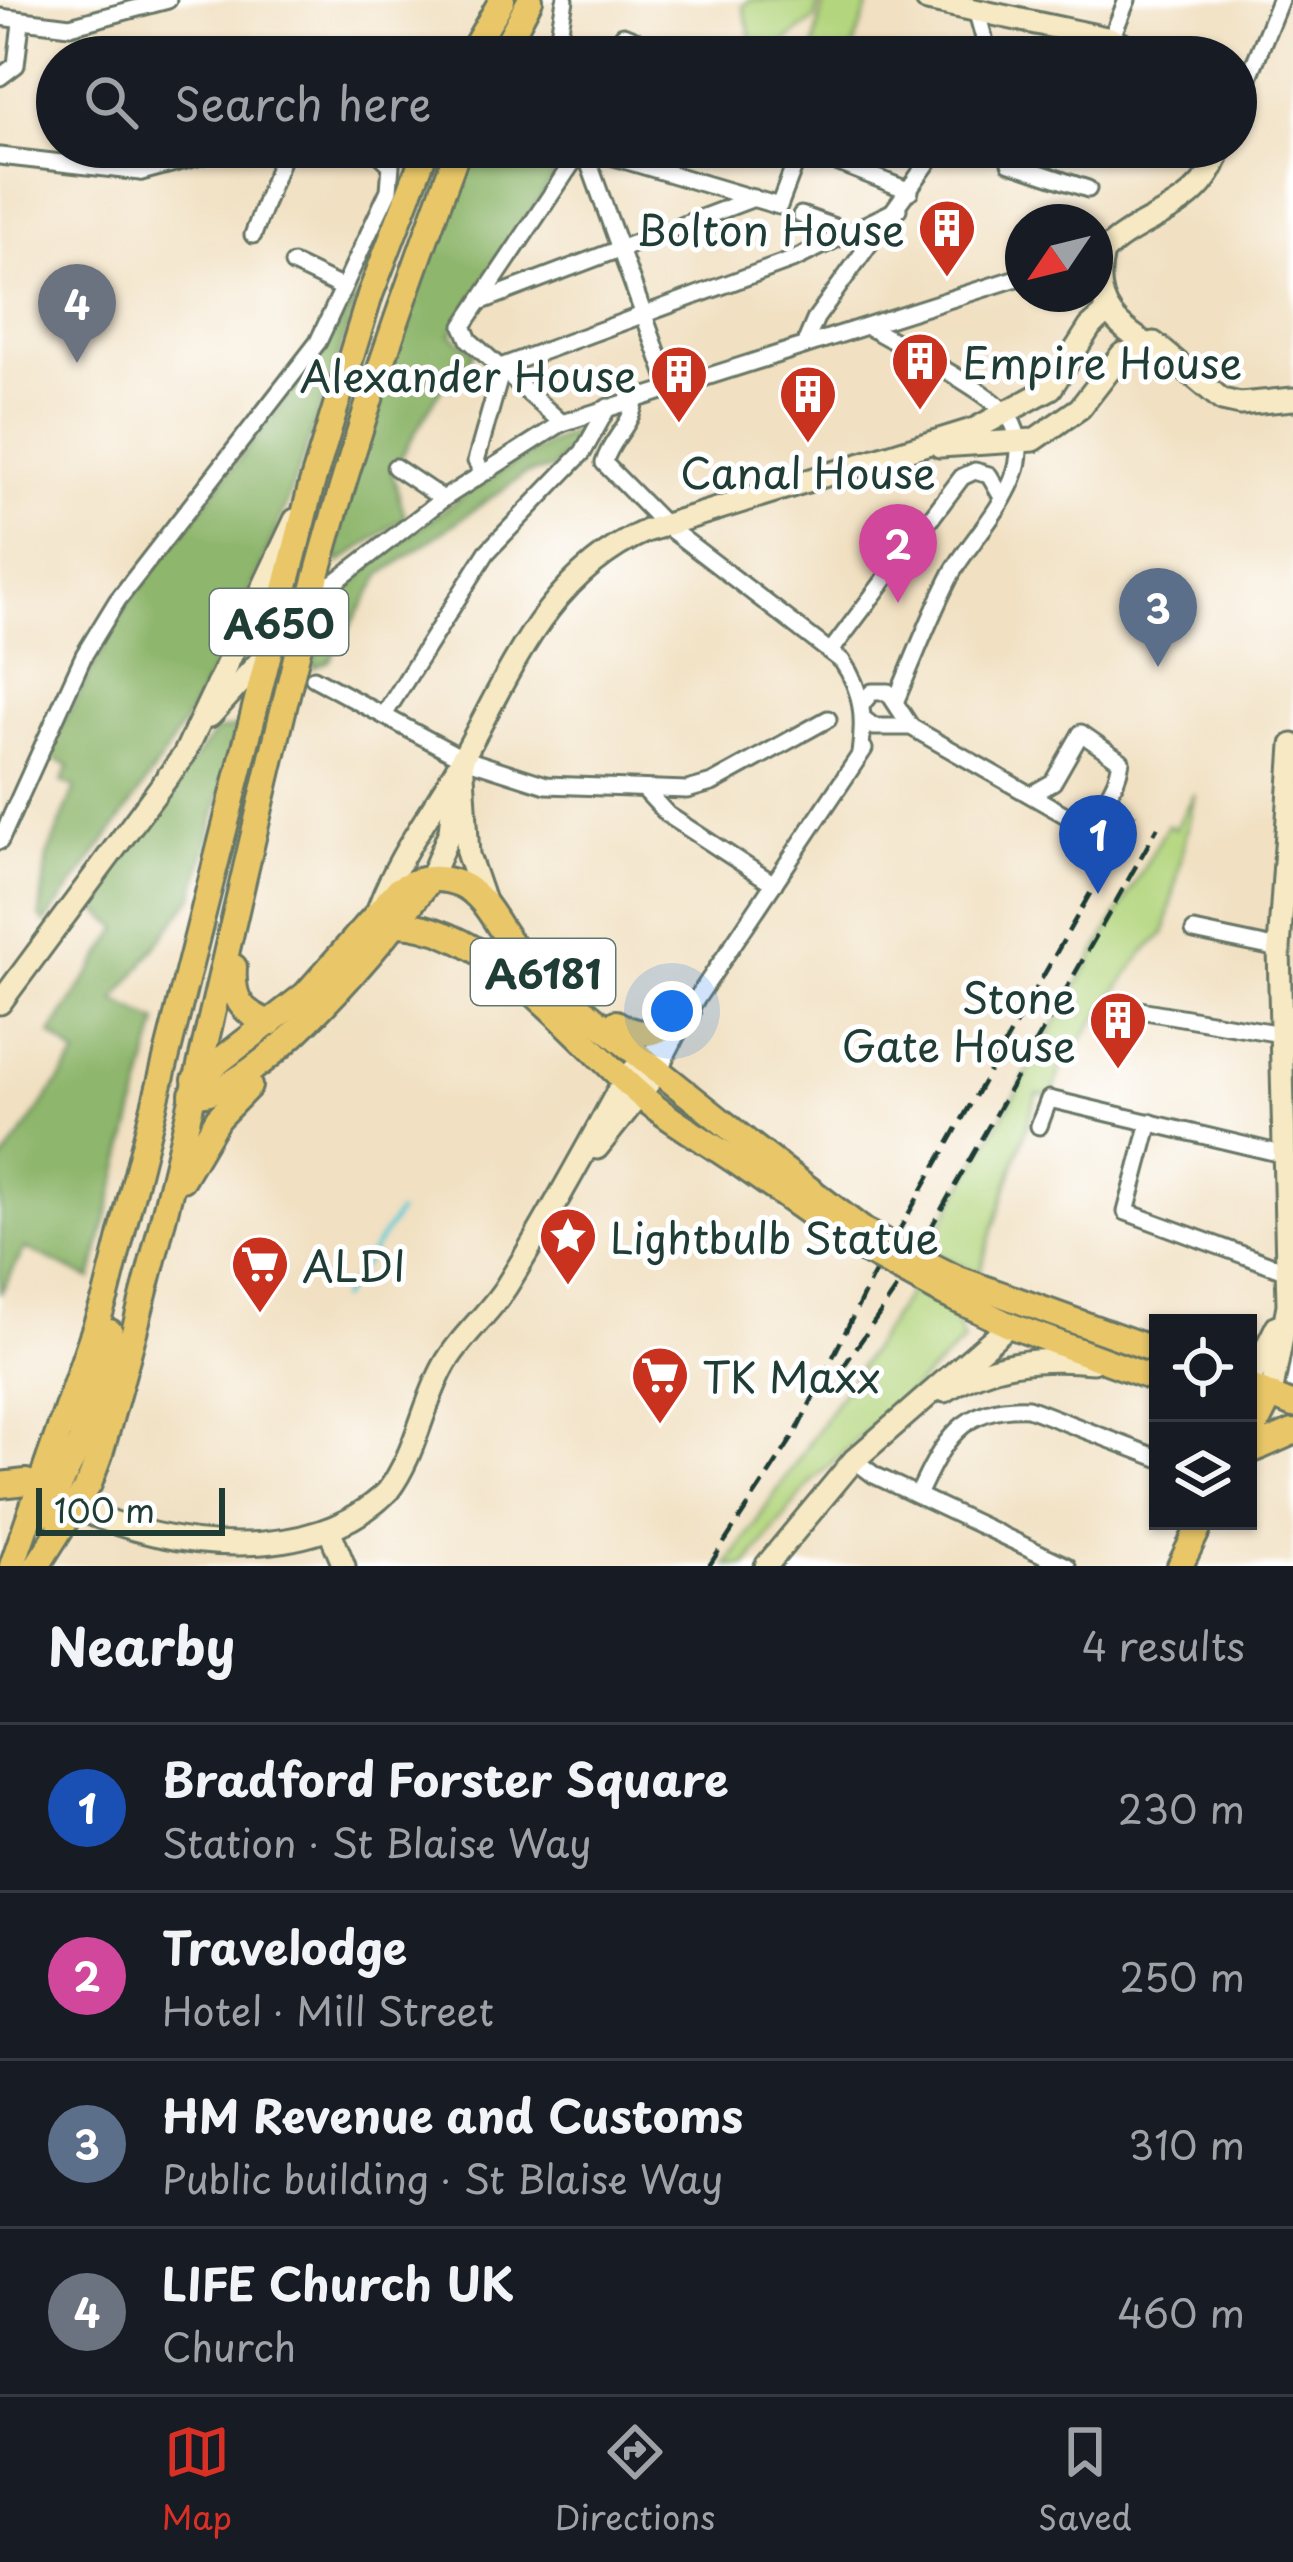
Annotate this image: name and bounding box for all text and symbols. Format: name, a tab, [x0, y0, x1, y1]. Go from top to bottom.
search box	[36, 36, 1257, 168]
text: Search here	[174, 68, 431, 136]
icon: search	[78, 69, 144, 135]
place label: Bolton House	[636, 197, 905, 260]
building icon: Bolton House	[916, 197, 978, 279]
north arrow	[1005, 204, 1113, 312]
pin: 4	[38, 264, 116, 363]
building icon: Empire House	[889, 330, 951, 412]
place label: Empire House	[962, 330, 1242, 393]
place label: Alexander House	[300, 343, 637, 406]
building icon: Alexander House	[648, 343, 710, 425]
building icon: Canal House	[777, 363, 839, 445]
place label: Canal House	[680, 440, 936, 503]
pin: 2	[859, 504, 937, 603]
pin: 3	[1119, 568, 1197, 667]
road number: A650	[210, 589, 348, 655]
pin: 1	[1059, 795, 1137, 894]
road number: A6181	[471, 939, 615, 1005]
place label: Stone Gate House	[842, 965, 1076, 1076]
your location	[642, 981, 702, 1041]
building icon: Stone Gate House	[1087, 989, 1149, 1071]
place icon: Lightbulb Statue	[537, 1205, 599, 1287]
place label: Lightbulb Statue	[610, 1205, 939, 1268]
supermarket icon: ALDI	[229, 1233, 291, 1315]
place label: ALDI	[302, 1233, 406, 1296]
map controls	[1149, 1314, 1257, 1530]
button: locate	[1149, 1314, 1257, 1422]
supermarket icon: TK Maxx	[629, 1344, 691, 1426]
place label: TK Maxx	[702, 1344, 881, 1407]
button: layers	[1149, 1422, 1257, 1530]
scale bar	[36, 1482, 225, 1535]
text: 100 m	[54, 1484, 155, 1534]
text: Nearby	[48, 1606, 235, 1683]
text: 4 results	[1082, 1615, 1245, 1674]
text: Bradford Forster Square	[162, 1744, 729, 1812]
text: 1	[78, 1778, 96, 1837]
text: 230 m	[1118, 1778, 1245, 1837]
text: Station · St Blaise Way	[162, 1812, 592, 1871]
text: Travelodge	[162, 1912, 407, 1980]
text: 2	[73, 1946, 101, 2005]
text: 250 m	[1120, 1946, 1245, 2005]
text: Hotel · Mill Street	[162, 1980, 494, 2039]
text: HM Revenue and Customs	[162, 2080, 743, 2148]
text: 3	[74, 2114, 100, 2173]
text: 310 m	[1128, 2114, 1245, 2173]
text: Public building · St Blaise Way	[162, 2148, 723, 2207]
text: LIFE Church UK	[162, 2248, 514, 2316]
text: 4	[74, 2282, 100, 2341]
text: 460 m	[1117, 2282, 1245, 2341]
text: Church	[162, 2316, 296, 2375]
tab: Map	[161, 2419, 232, 2541]
tab: Directions	[555, 2419, 715, 2541]
tab: Saved	[1038, 2419, 1132, 2541]

